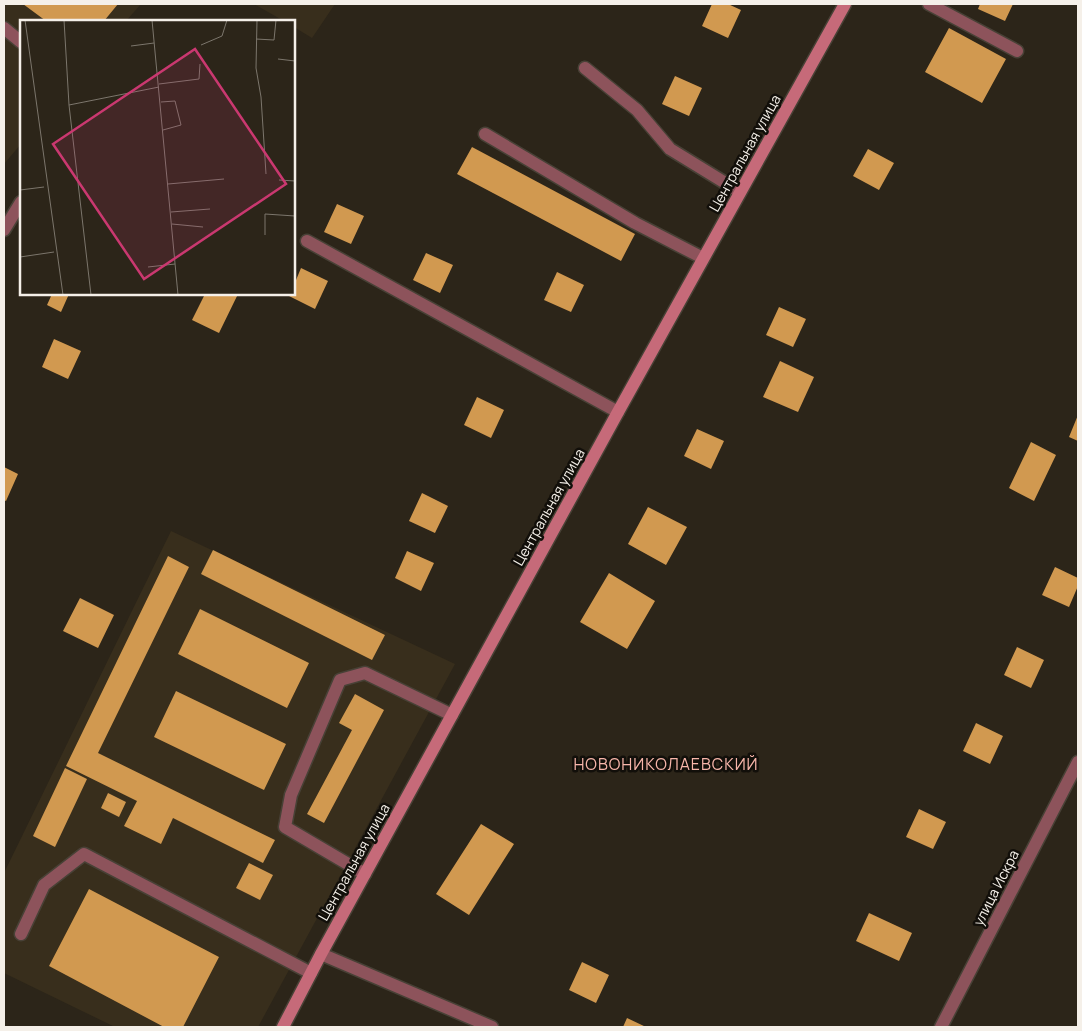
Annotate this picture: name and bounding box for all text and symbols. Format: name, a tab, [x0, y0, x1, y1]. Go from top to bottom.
inset map	[20, 20, 295, 295]
street label: Центральная улица	[704, 91, 785, 215]
street label: Центральная улица	[508, 445, 589, 569]
district label: НОВОНИКОЛАЕВСКИЙ	[573, 753, 759, 775]
street label: Центральная улица	[313, 800, 394, 924]
street label: улица Искра	[968, 847, 1023, 929]

